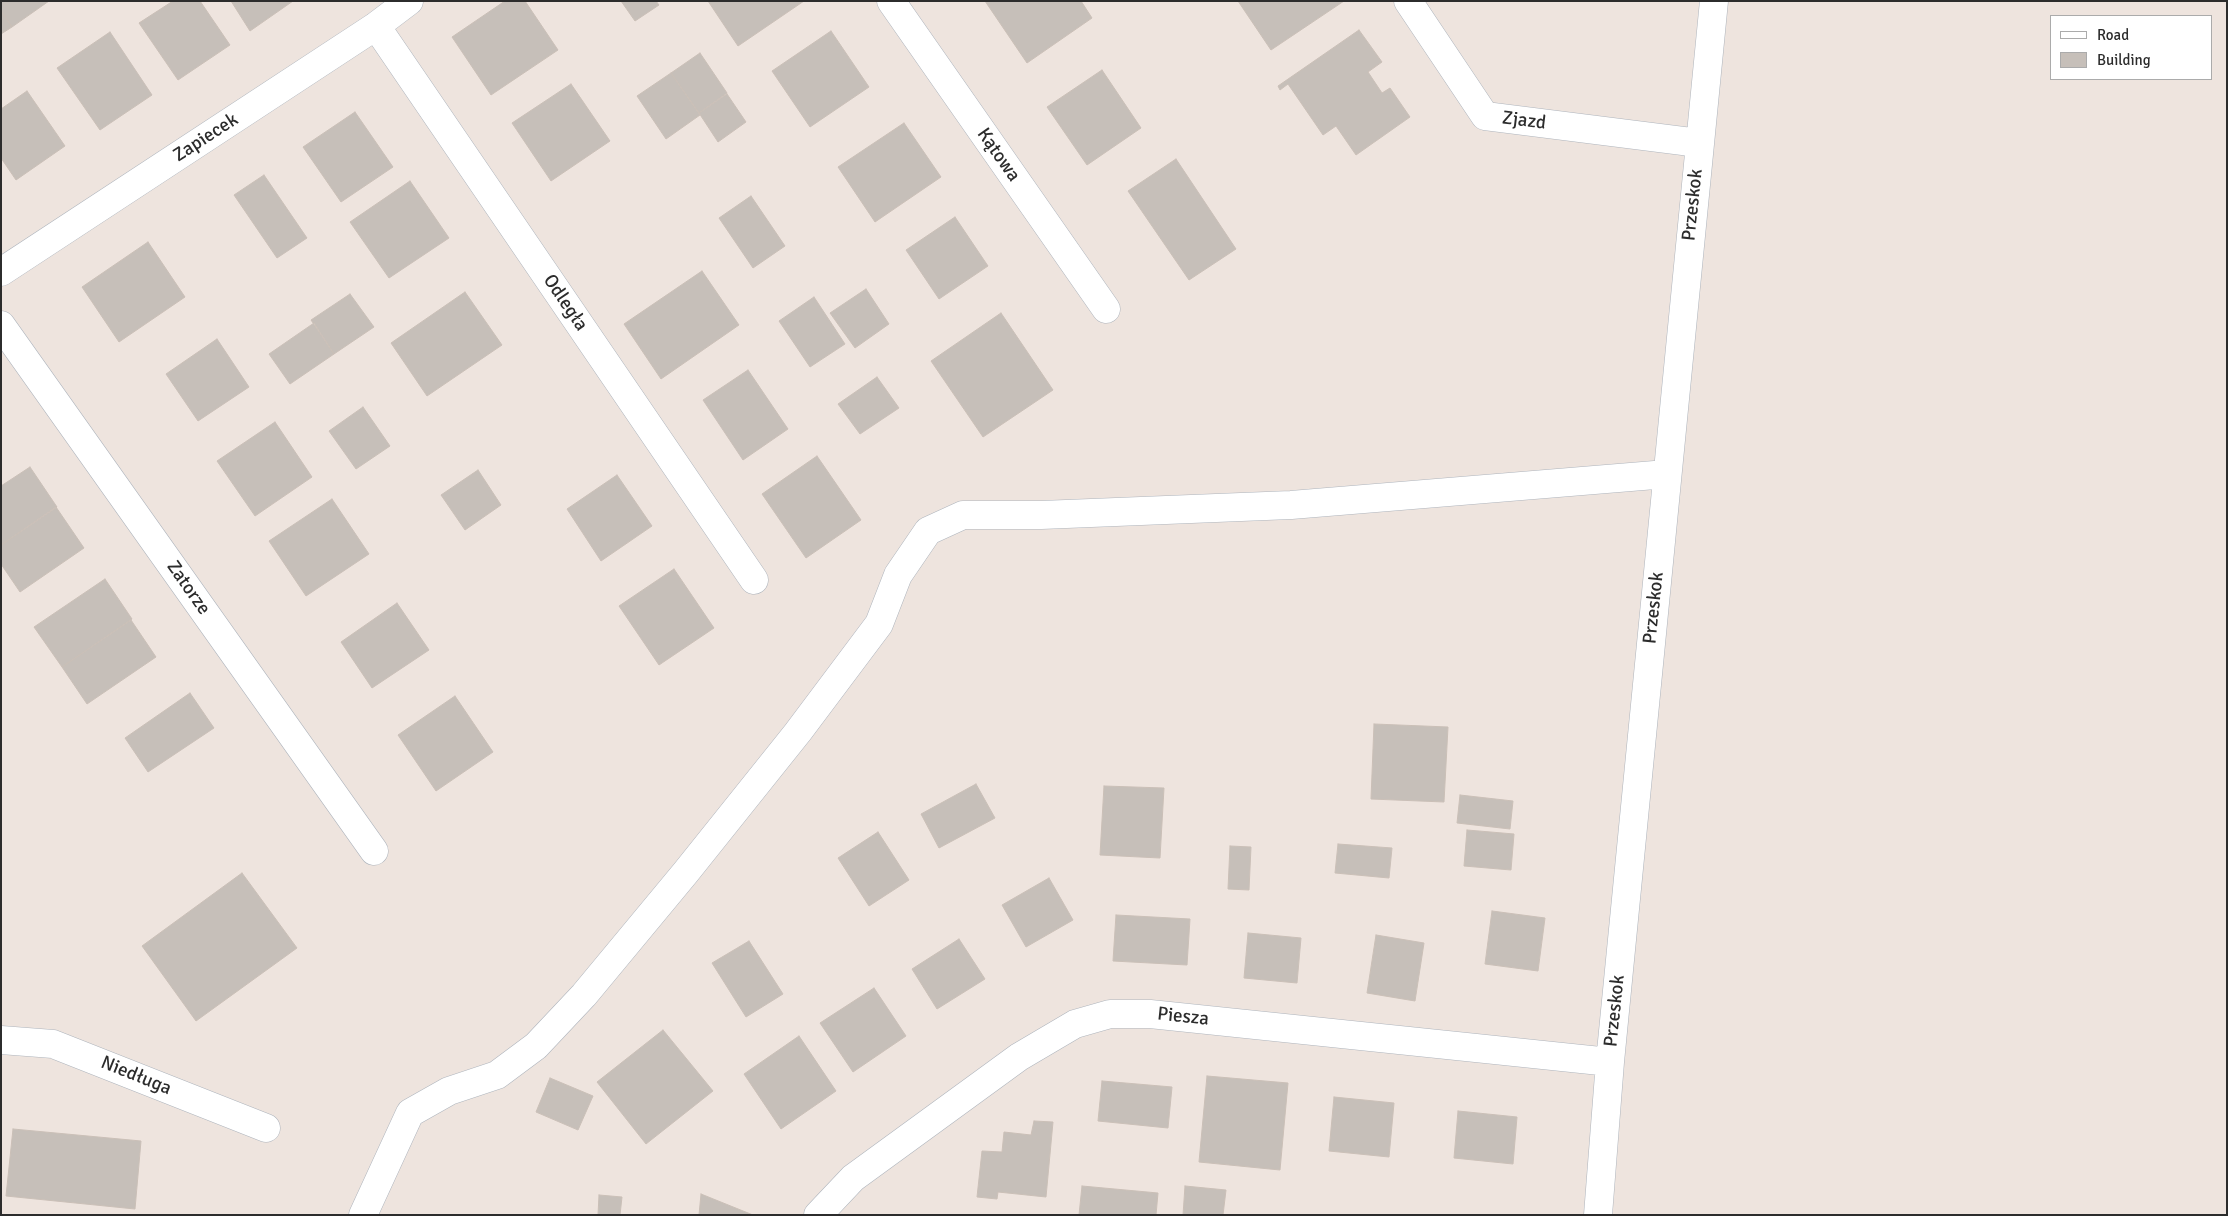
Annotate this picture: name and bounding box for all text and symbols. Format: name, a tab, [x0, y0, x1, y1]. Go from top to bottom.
legend	[2050, 15, 2213, 80]
text: Road	[2097, 26, 2129, 44]
text: Building	[2097, 51, 2151, 69]
street label: Zjazd	[1501, 107, 1547, 135]
street label: Zapiecek	[169, 109, 243, 167]
street label: Kątowa	[971, 124, 1025, 186]
street label: Przeskok	[1678, 168, 1708, 242]
street label: Odległa	[538, 270, 592, 336]
street label: Zatorze	[161, 556, 215, 620]
street label: Przeskok	[1639, 571, 1669, 645]
street label: Przeskok	[1600, 974, 1630, 1048]
street label: Piesza	[1156, 1003, 1210, 1031]
street label: Niedługa	[97, 1052, 175, 1100]

